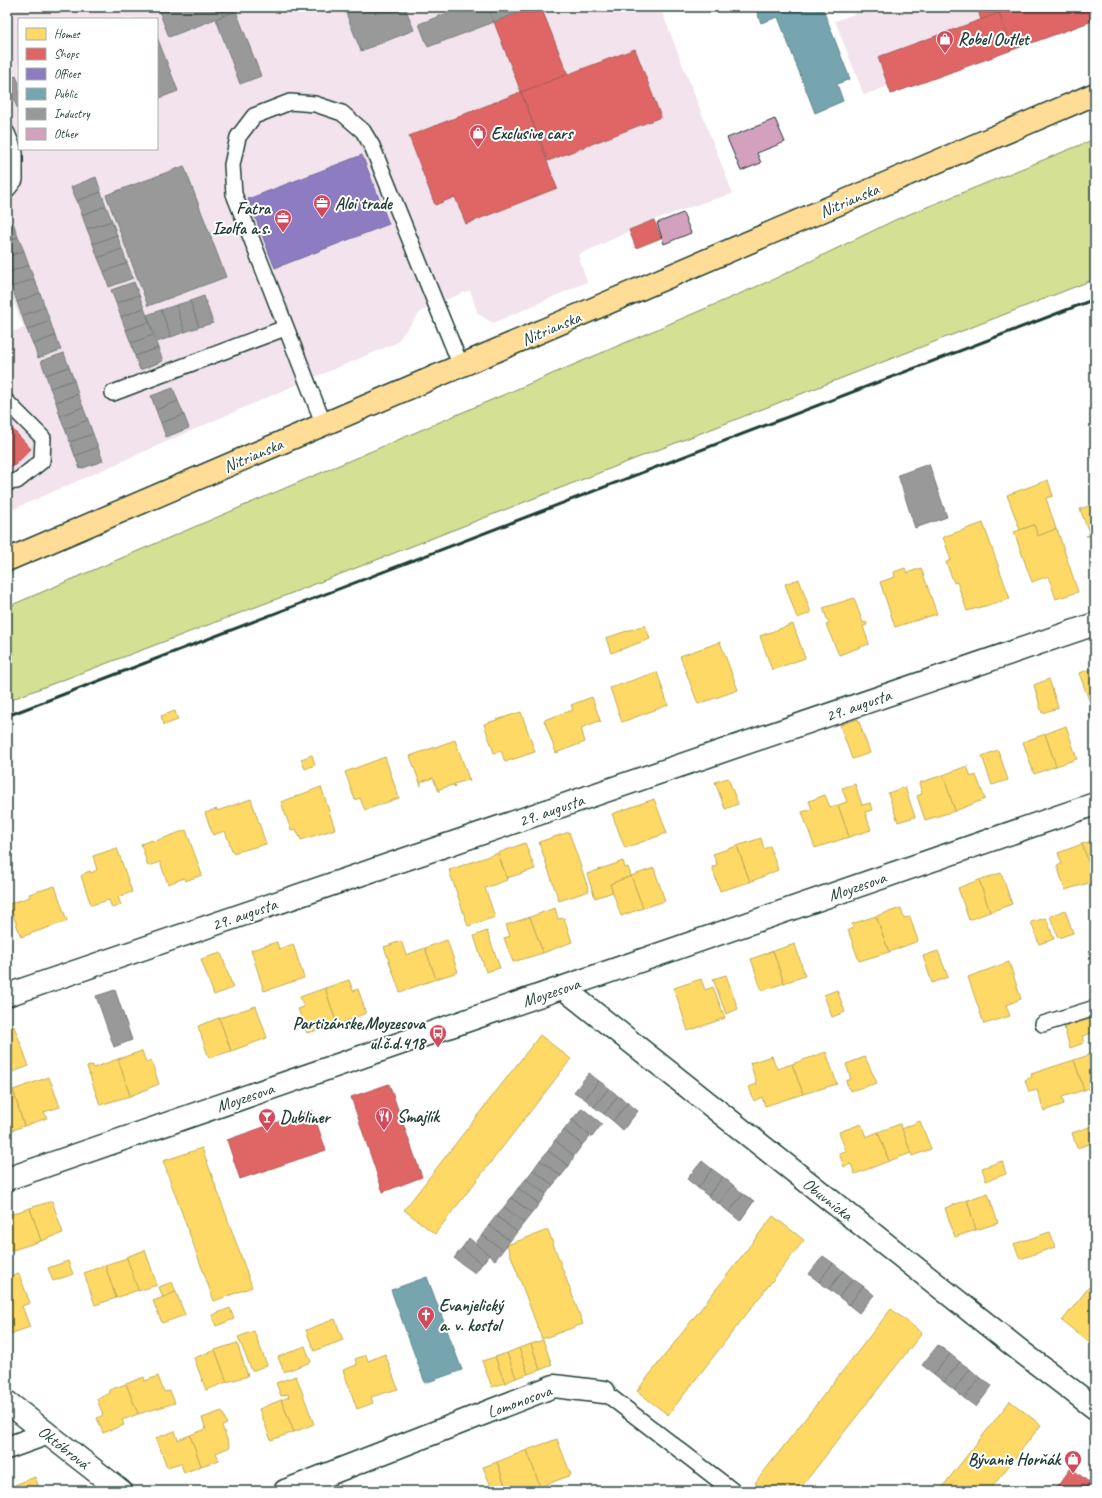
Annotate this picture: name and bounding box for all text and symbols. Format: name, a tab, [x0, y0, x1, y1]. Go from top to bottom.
legend	[18, 18, 158, 150]
text: Homes	[54, 26, 81, 42]
shop icon: Robel Outlet	[935, 29, 955, 54]
place label: Robel Outlet	[958, 29, 1031, 50]
text: Shops	[54, 46, 79, 62]
text: Offices	[54, 66, 81, 82]
text: Public	[54, 86, 78, 102]
text: Industry	[54, 106, 91, 122]
shop icon: Exclusive cars	[468, 123, 488, 148]
place label: Exclusive cars	[491, 123, 574, 144]
text: Other	[54, 126, 80, 142]
street label: Nitrianska	[816, 178, 884, 222]
office icon: Aloi trade	[312, 193, 332, 218]
place label: Aloi trade	[335, 193, 394, 214]
place label: Fatra Izolfa a.s.	[212, 198, 272, 239]
office icon: Fatra Izolfa a.s.	[273, 208, 293, 233]
street label: Nitrianska	[518, 306, 586, 350]
street label: Nitrianska	[220, 433, 288, 477]
street label: 29. augusta	[823, 684, 895, 726]
street label: 29. augusta	[516, 789, 588, 831]
street label: Moyzesova	[826, 866, 890, 906]
street label: 29. augusta	[209, 893, 281, 935]
street label: Moyzesova	[520, 972, 584, 1012]
place label: Partizánske,Moyzesova ul.č.d.418	[293, 1013, 427, 1054]
bus stop icon: Partizánske,Moyzesova ul.č.d.418	[428, 1023, 448, 1048]
street label: Moyzesova	[214, 1077, 278, 1117]
restaurant icon: Smajlík	[374, 1106, 394, 1131]
place label: Smajlík	[397, 1106, 440, 1127]
bar icon: Dubliner	[257, 1107, 277, 1132]
place label: Dubliner	[280, 1107, 331, 1128]
street label: Obuvnícka	[798, 1173, 858, 1227]
place label: Evanjelický a. v. kostol	[439, 1295, 505, 1336]
church icon: Evanjelický a. v. kostol	[416, 1305, 436, 1330]
street label: Lomonosova	[484, 1380, 555, 1423]
street label: Októbrová	[34, 1421, 95, 1475]
place label: Bývanie Horňák	[968, 1449, 1062, 1470]
shop icon: Bývanie Horňák	[1063, 1449, 1083, 1474]

